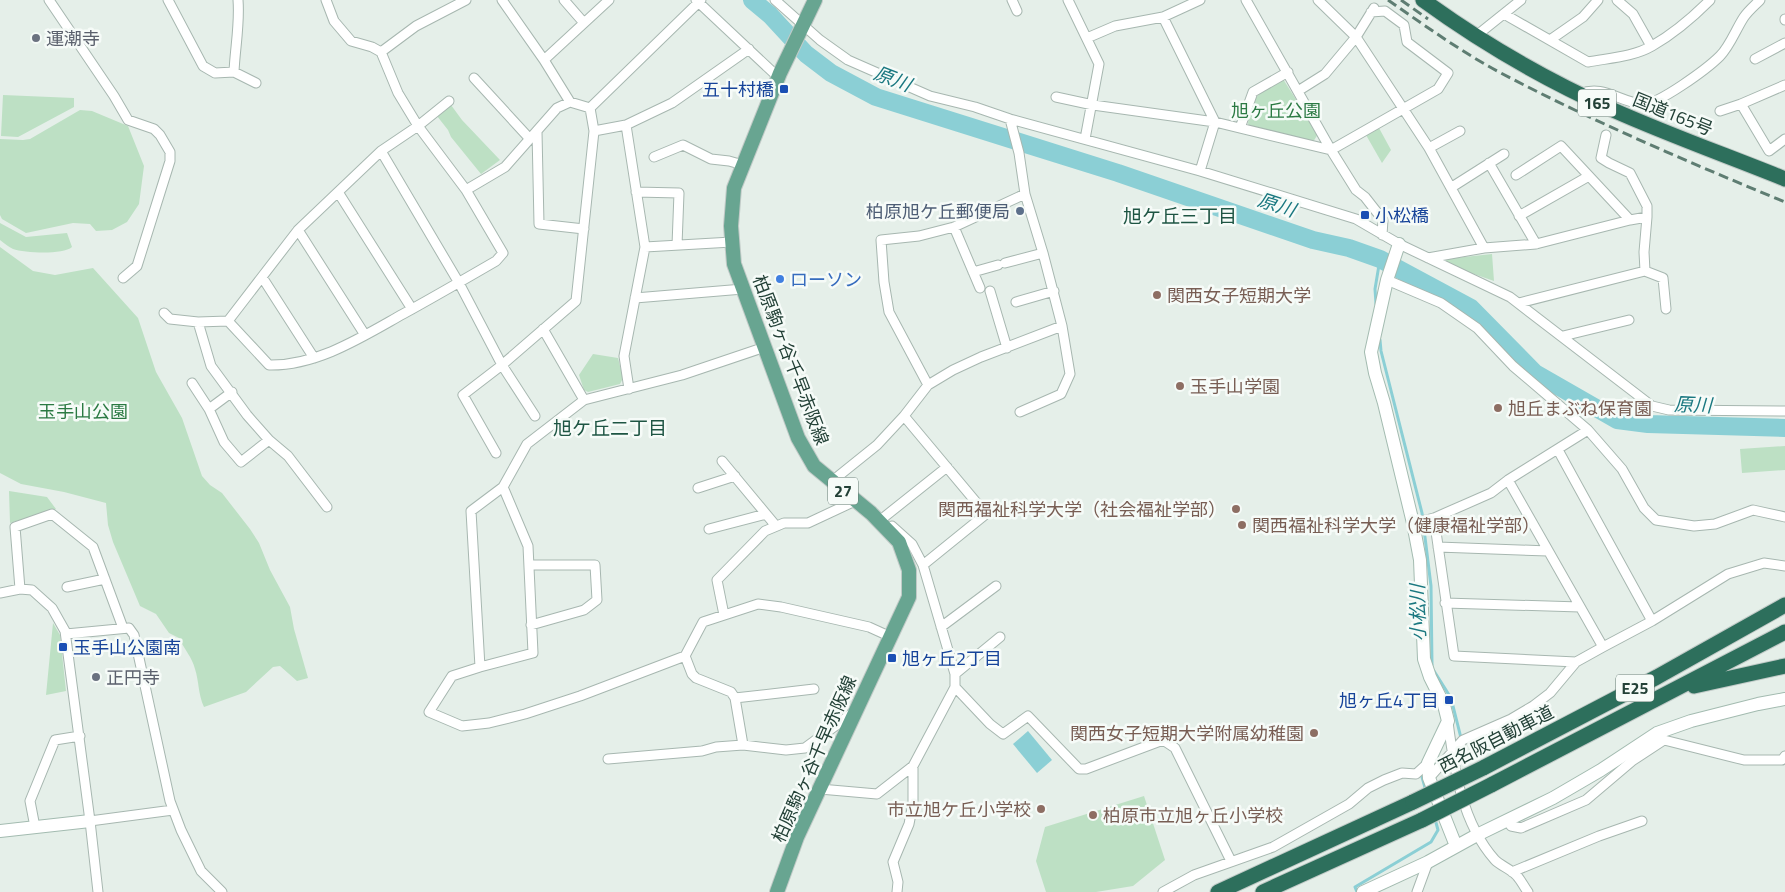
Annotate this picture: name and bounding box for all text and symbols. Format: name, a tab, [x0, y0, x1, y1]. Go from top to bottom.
place label: 運潮寺	[46, 25, 100, 52]
marker: 運潮寺	[30, 32, 42, 44]
water label: 原川	[870, 58, 918, 99]
place label: 五十村橋	[702, 76, 774, 103]
marker: 五十村橋	[778, 83, 790, 95]
street label: 国道165号	[1629, 86, 1717, 142]
road number: 165	[1578, 90, 1616, 116]
park label: 旭ヶ丘公園	[1231, 97, 1321, 124]
water label: 原川	[1254, 184, 1301, 224]
place label: 柏原旭ケ丘郵便局	[866, 198, 1010, 225]
district label: 旭ケ丘三丁目	[1123, 201, 1237, 230]
place label: 小松橋	[1375, 202, 1429, 229]
marker: 柏原旭ケ丘郵便局	[1014, 205, 1026, 217]
marker: 小松橋	[1359, 209, 1371, 221]
place label: ローソン	[790, 266, 862, 293]
street label: 柏原駒ヶ谷千早赤阪線	[746, 271, 836, 449]
marker: ローソン	[774, 273, 786, 285]
place label: 関西女子短期大学	[1167, 282, 1311, 309]
marker: 関西女子短期大学	[1151, 289, 1163, 301]
place label: 玉手山学園	[1190, 373, 1280, 400]
marker: 玉手山学園	[1174, 380, 1186, 392]
water label: 原川	[1673, 389, 1714, 419]
place label: 旭丘まぶね保育園	[1508, 395, 1652, 422]
park label: 玉手山公園	[38, 398, 128, 425]
marker: 旭丘まぶね保育園	[1492, 402, 1504, 414]
district label: 旭ケ丘二丁目	[553, 413, 667, 442]
road number: 27	[828, 478, 858, 504]
place label: 関西福祉科学大学（社会福祉学部）	[938, 496, 1226, 523]
marker: 関西福祉科学大学（社会福祉学部）	[1230, 503, 1242, 515]
place label: 関西福祉科学大学（健康福祉学部）	[1252, 512, 1540, 539]
marker: 関西福祉科学大学（健康福祉学部）	[1236, 519, 1248, 531]
water label: 小松川	[1402, 582, 1432, 642]
place label: 玉手山公園南	[73, 634, 181, 661]
marker: 玉手山公園南	[57, 641, 69, 653]
place label: 旭ヶ丘2丁目	[902, 645, 1002, 672]
marker: 旭ヶ丘2丁目	[886, 652, 898, 664]
place label: 正円寺	[106, 664, 160, 691]
marker: 正円寺	[90, 671, 102, 683]
street label: 柏原駒ヶ谷千早赤阪線	[765, 671, 863, 847]
road number: E25	[1616, 674, 1654, 701]
place label: 旭ヶ丘4丁目	[1339, 687, 1439, 714]
marker: 旭ヶ丘4丁目	[1443, 694, 1455, 706]
street label: 西名阪自動車道	[1434, 698, 1558, 780]
place label: 関西女子短期大学附属幼稚園	[1070, 720, 1304, 747]
marker: 関西女子短期大学附属幼稚園	[1308, 727, 1320, 739]
place label: 市立旭ケ丘小学校	[887, 796, 1031, 823]
place label: 柏原市立旭ヶ丘小学校	[1103, 802, 1283, 829]
marker: 市立旭ケ丘小学校	[1035, 803, 1047, 815]
marker: 柏原市立旭ヶ丘小学校	[1087, 809, 1099, 821]

